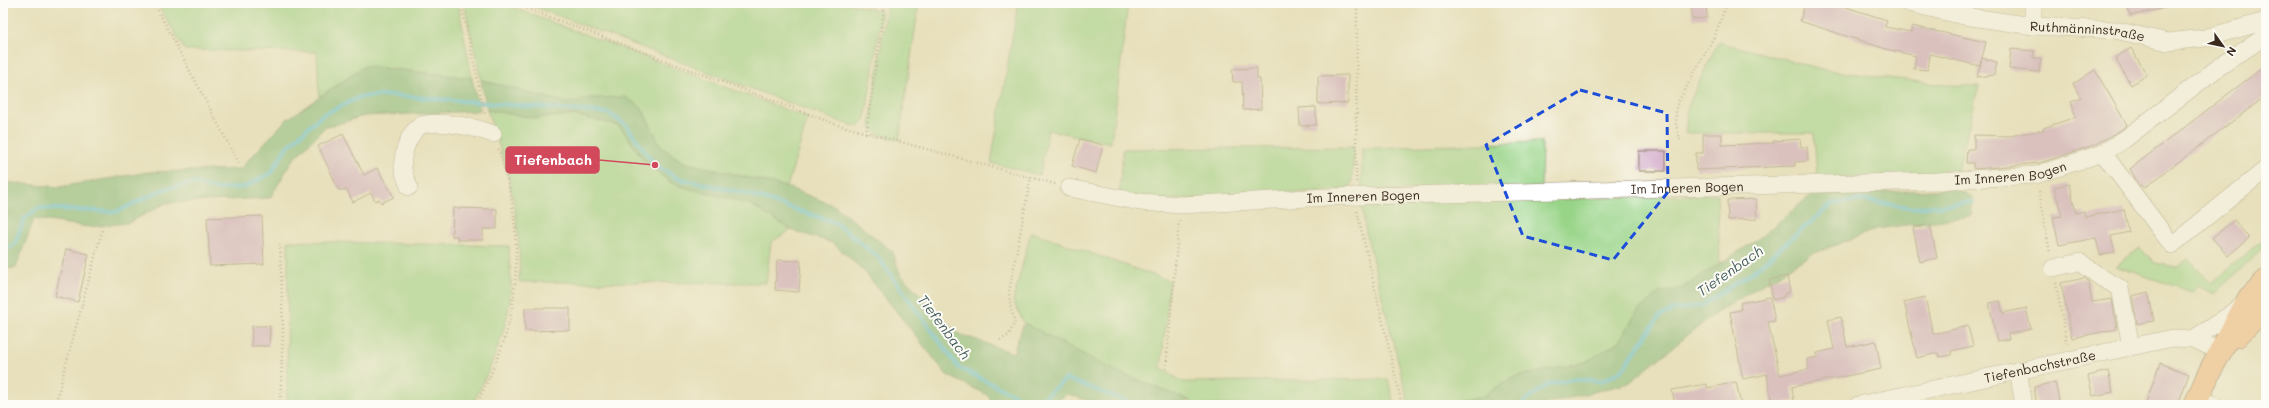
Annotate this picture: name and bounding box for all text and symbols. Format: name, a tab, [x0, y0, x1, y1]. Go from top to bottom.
street label: Ruthmänninstraße	[2030, 17, 2147, 45]
north arrow	[2203, 26, 2243, 66]
text: N	[2223, 44, 2240, 59]
callout: Tiefenbach	[506, 147, 599, 173]
text: Tiefenbach	[514, 150, 592, 169]
street label: Im Inneren Bogen	[1954, 157, 2068, 188]
street label: Im Inneren Bogen	[1630, 177, 1744, 197]
street label: Im Inneren Bogen	[1306, 186, 1420, 206]
water label: Tiefenbach	[1693, 241, 1767, 300]
water label: Tiefenbach	[914, 290, 975, 363]
street label: Tiefenbachstraße	[1982, 346, 2097, 386]

